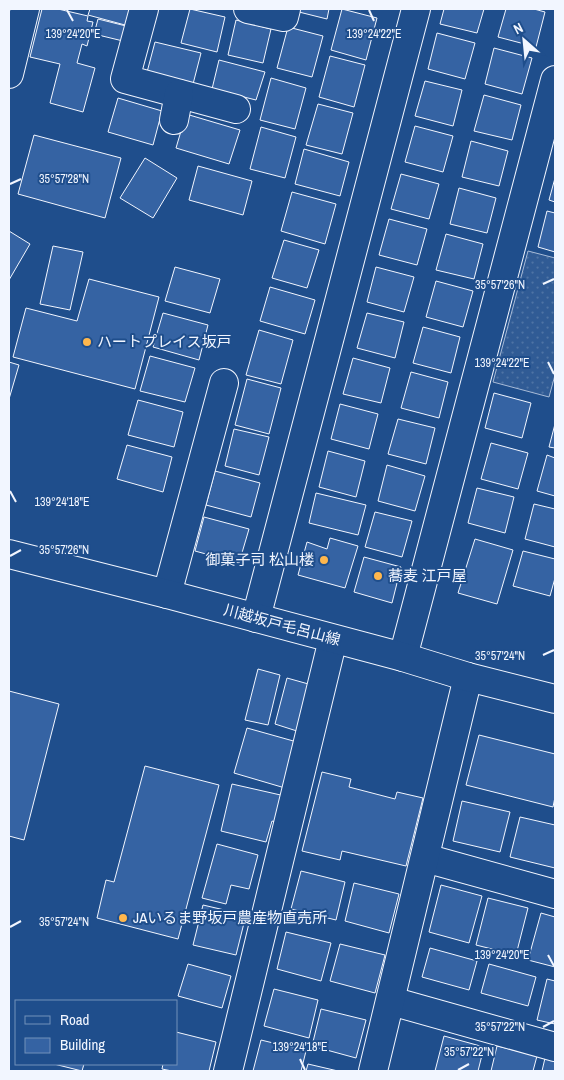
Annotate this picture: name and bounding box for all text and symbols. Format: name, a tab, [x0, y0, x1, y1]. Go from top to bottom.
north arrow	[499, 15, 549, 65]
text: N	[510, 19, 526, 38]
text: 139°24'20"E	[45, 26, 101, 42]
text: 139°24'22"E	[346, 26, 402, 42]
text: 35°57'28"N	[39, 171, 89, 187]
text: 35°57'26"N	[475, 277, 525, 293]
place label: ハートプレイス坂戸	[97, 331, 232, 352]
marker: ハートプレイス坂戸	[81, 336, 93, 348]
text: 139°24'22"E	[474, 355, 530, 371]
text: 139°24'18"E	[34, 494, 90, 510]
text: 35°57'26"N	[39, 542, 89, 558]
place label: 御菓子司 松山楼	[206, 549, 314, 570]
marker: 御菓子司 松山楼	[318, 554, 330, 566]
place label: 蕎麦 江戸屋	[388, 565, 466, 586]
marker: 蕎麦 江戸屋	[372, 570, 384, 582]
street label: 川越坂戸毛呂山線	[221, 599, 343, 650]
text: 35°57'24"N	[475, 648, 525, 664]
place label: JAいるま野坂戸農産物直売所	[133, 907, 327, 928]
marker: JAいるま野坂戸農産物直売所	[117, 912, 129, 924]
text: 35°57'24"N	[39, 914, 89, 930]
text: 139°24'20"E	[474, 947, 530, 963]
legend	[15, 1000, 178, 1065]
text: Road	[60, 1009, 89, 1030]
text: 35°57'22"N	[475, 1019, 525, 1035]
text: Building	[60, 1034, 105, 1055]
text: 139°24'18"E	[272, 1039, 328, 1055]
text: 35°57'22"N	[444, 1044, 494, 1060]

